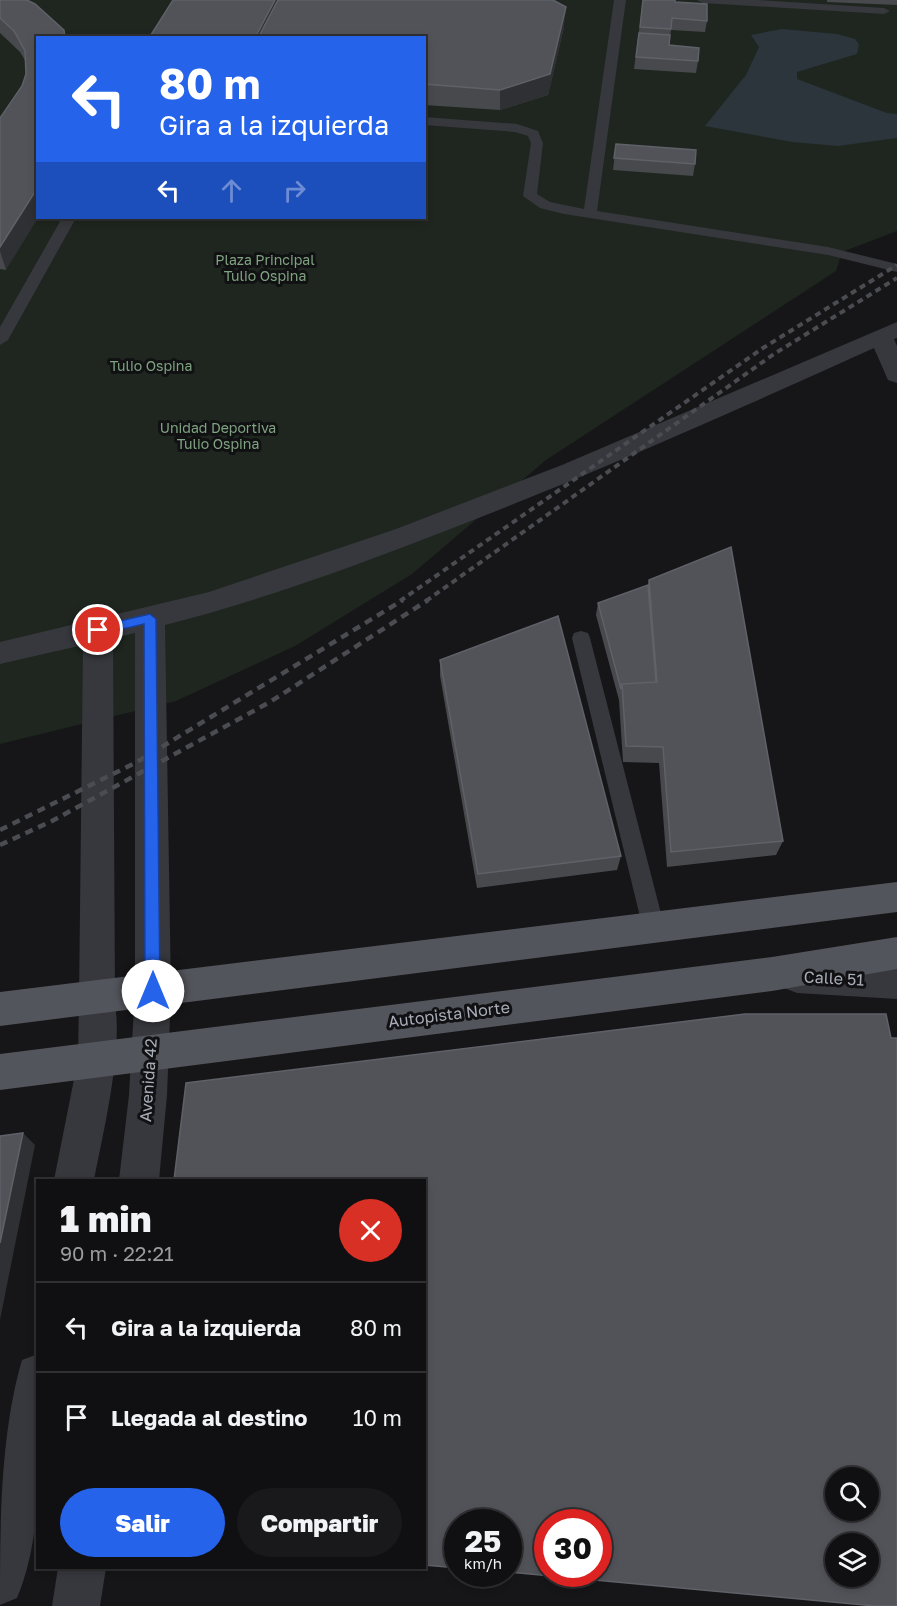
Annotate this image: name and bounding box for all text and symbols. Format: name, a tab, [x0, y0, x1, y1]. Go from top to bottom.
text: 80 m	[159, 58, 260, 108]
icon: left	[60, 60, 138, 138]
text: Gira a la izquierda	[159, 109, 389, 141]
icon: left	[152, 174, 185, 207]
icon: ahead	[215, 174, 248, 207]
icon: right	[278, 174, 311, 207]
park label: Plaza Principal Tulio Ospina	[215, 251, 315, 284]
park label: Tulio Ospina	[110, 357, 192, 374]
park label: Unidad Deportiva Tulio Ospina	[160, 419, 276, 452]
pin	[72, 604, 123, 655]
icon: arrive	[81, 613, 114, 646]
position arrow	[121, 959, 185, 1023]
street label: Calle 51	[803, 966, 865, 990]
street label: Autopista Norte	[387, 997, 511, 1031]
street label: Avenida 42	[135, 1038, 161, 1122]
text: 1 min	[60, 1197, 151, 1240]
button: close	[339, 1199, 402, 1262]
text: 90 m · 22:21	[60, 1241, 174, 1265]
icon: left	[60, 1311, 93, 1344]
text: Gira a la izquierda	[111, 1314, 301, 1341]
text: 80 m	[350, 1314, 402, 1341]
icon: arrive	[60, 1401, 93, 1434]
text: Llegada al destino	[111, 1404, 308, 1431]
text: 10 m	[353, 1404, 402, 1431]
map controls	[825, 1467, 879, 1587]
button: search	[825, 1467, 879, 1521]
button: Salir	[60, 1488, 225, 1557]
button: Compartir	[237, 1488, 402, 1557]
speed limit sign: 30	[534, 1509, 612, 1587]
text: 25	[465, 1523, 501, 1559]
button: layers	[825, 1533, 879, 1587]
text: km/h	[464, 1554, 502, 1572]

